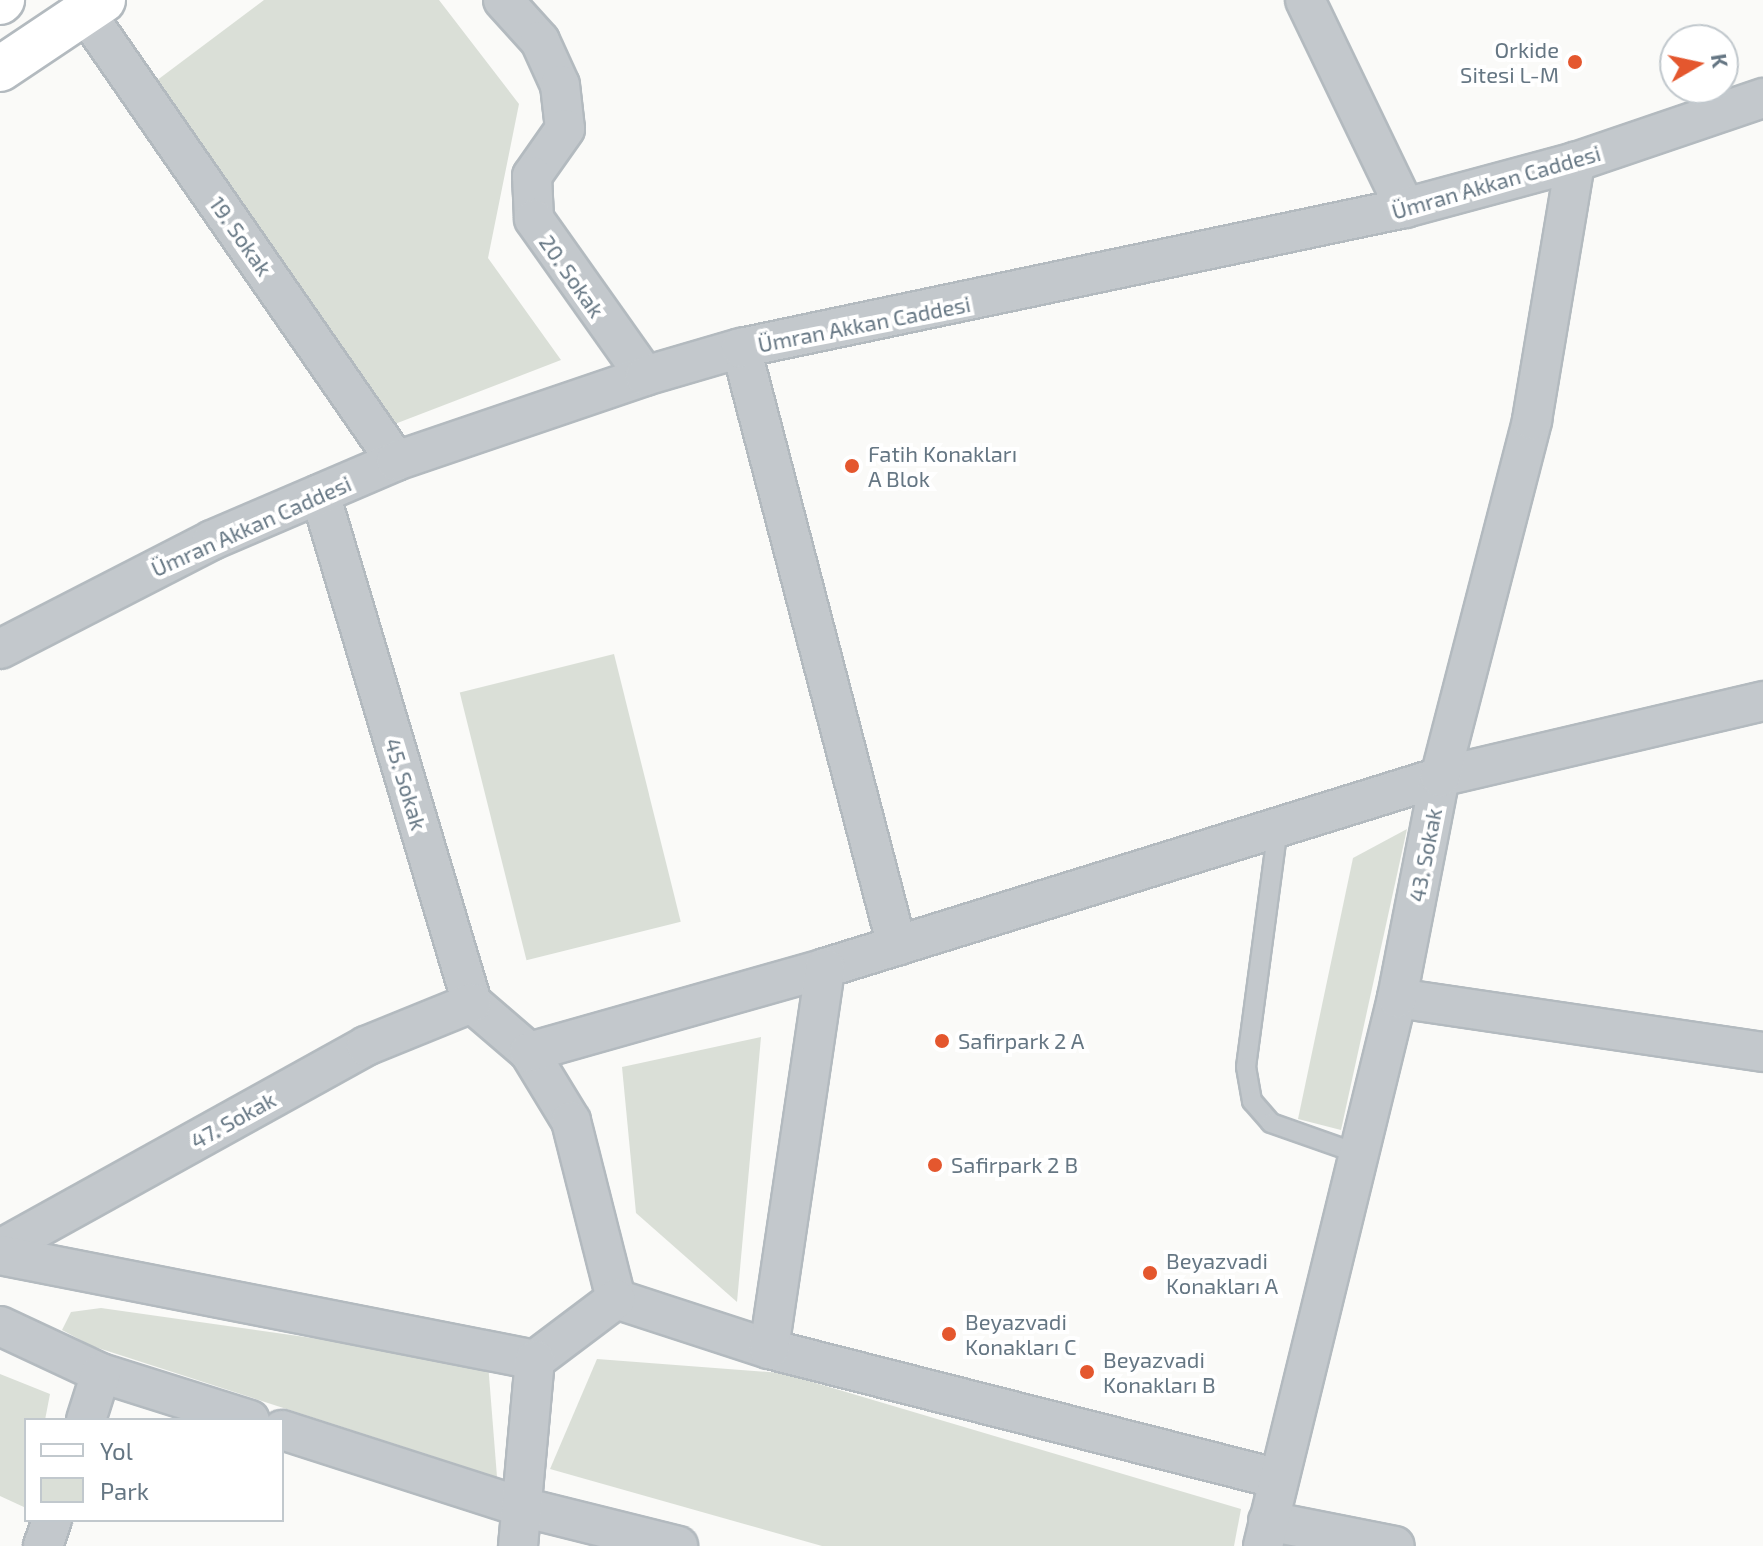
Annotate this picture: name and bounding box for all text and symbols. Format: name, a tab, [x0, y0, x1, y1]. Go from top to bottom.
north arrow	[1659, 24, 1739, 104]
place label: Orkide Sitesi L-M	[1460, 36, 1559, 88]
text: K	[1707, 52, 1735, 69]
marker: Orkide Sitesi L-M	[1566, 53, 1584, 71]
street label: Ümran Akkan Caddesi	[1388, 139, 1604, 225]
street label: 19. Sokak	[204, 191, 278, 281]
street label: 20. Sokak	[534, 230, 610, 322]
street label: Ümran Akkan Caddesi	[755, 290, 973, 358]
place label: Fatih Konakları A Blok	[868, 440, 1017, 492]
marker: Fatih Konakları A Blok	[843, 457, 861, 475]
street label: Ümran Akkan Caddesi	[147, 470, 355, 582]
street label: 45. Sokak	[380, 735, 432, 833]
street label: 43. Sokak	[1403, 806, 1447, 904]
place label: Safirpark 2 A	[958, 1028, 1085, 1054]
marker: Safirpark 2 A	[933, 1032, 951, 1050]
street label: 47. Sokak	[186, 1086, 280, 1154]
place label: Safirpark 2 B	[951, 1152, 1078, 1178]
marker: Safirpark 2 B	[926, 1156, 944, 1174]
place label: Beyazvadi Konakları A	[1166, 1247, 1279, 1298]
marker: Beyazvadi Konakları A	[1141, 1264, 1159, 1282]
place label: Beyazvadi Konakları C	[965, 1308, 1077, 1360]
marker: Beyazvadi Konakları C	[940, 1325, 958, 1343]
place label: Beyazvadi Konakları B	[1103, 1346, 1216, 1398]
marker: Beyazvadi Konakları B	[1078, 1363, 1096, 1381]
legend	[24, 1418, 284, 1522]
text: Yol	[100, 1436, 133, 1465]
text: Park	[100, 1476, 149, 1505]

